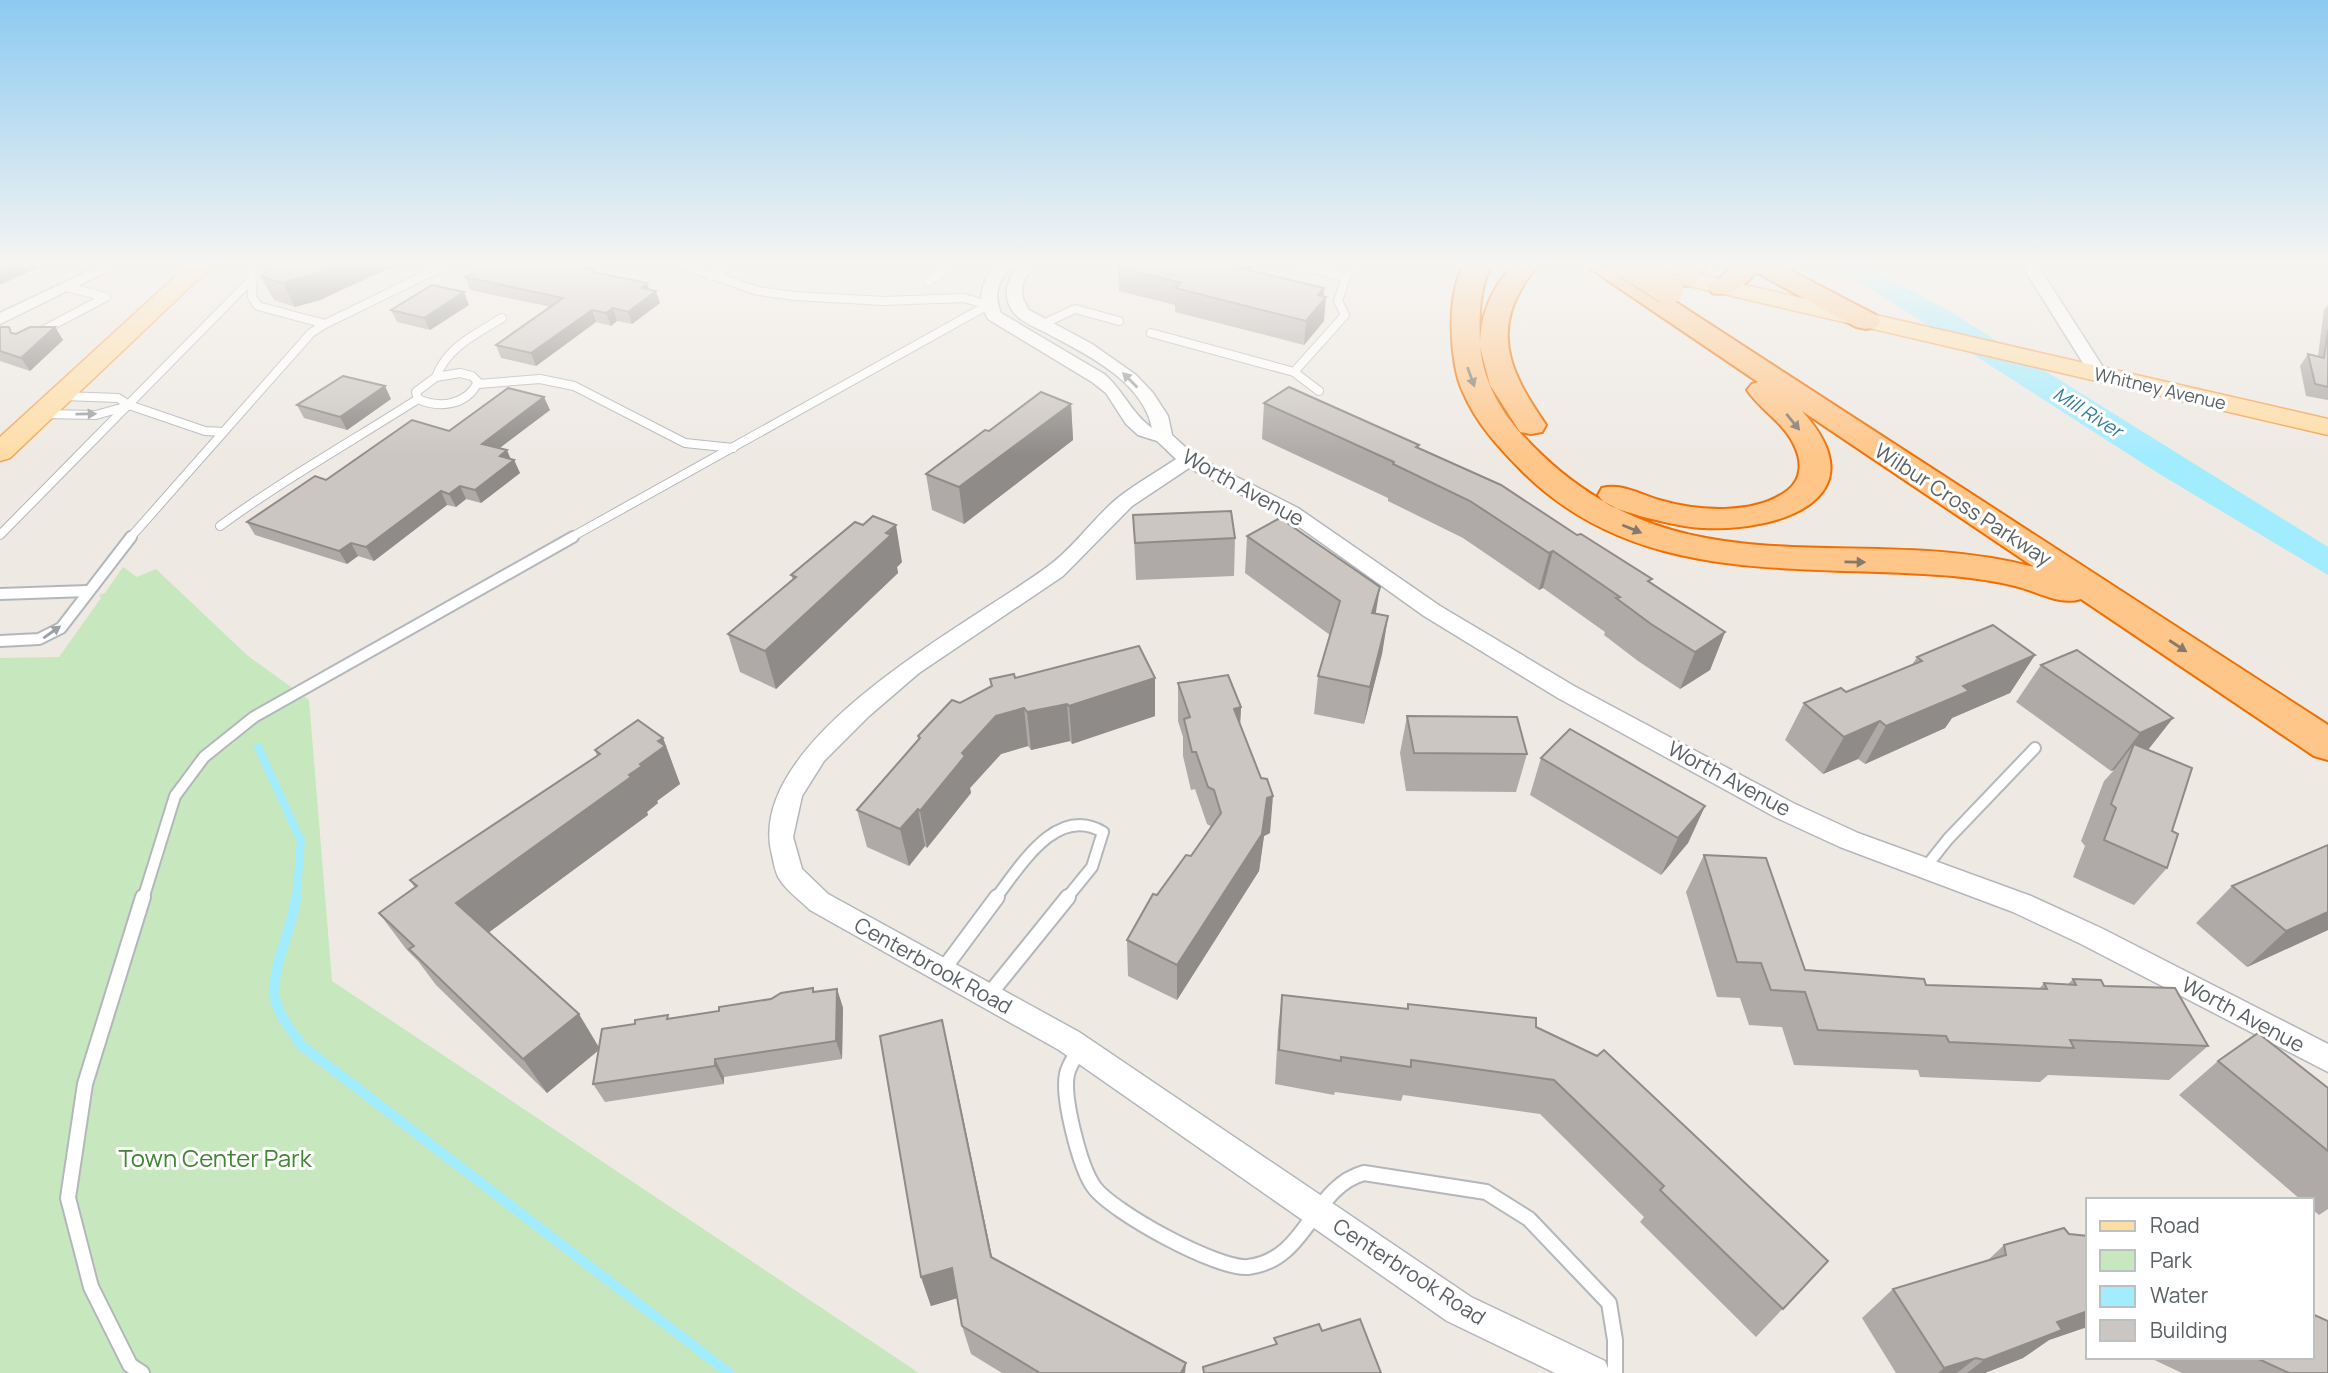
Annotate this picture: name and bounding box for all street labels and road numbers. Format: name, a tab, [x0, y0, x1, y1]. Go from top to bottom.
street label: Whitney Avenue	[2092, 361, 2229, 415]
street label: Wilbur Cross Parkway	[1869, 436, 2058, 572]
street label: Worth Avenue	[1178, 442, 1309, 532]
street label: Worth Avenue	[1663, 734, 1796, 822]
street label: Centerbrook Road	[850, 910, 1017, 1020]
street label: Worth Avenue	[2177, 970, 2310, 1058]
street label: Centerbrook Road	[1328, 1211, 1491, 1331]

